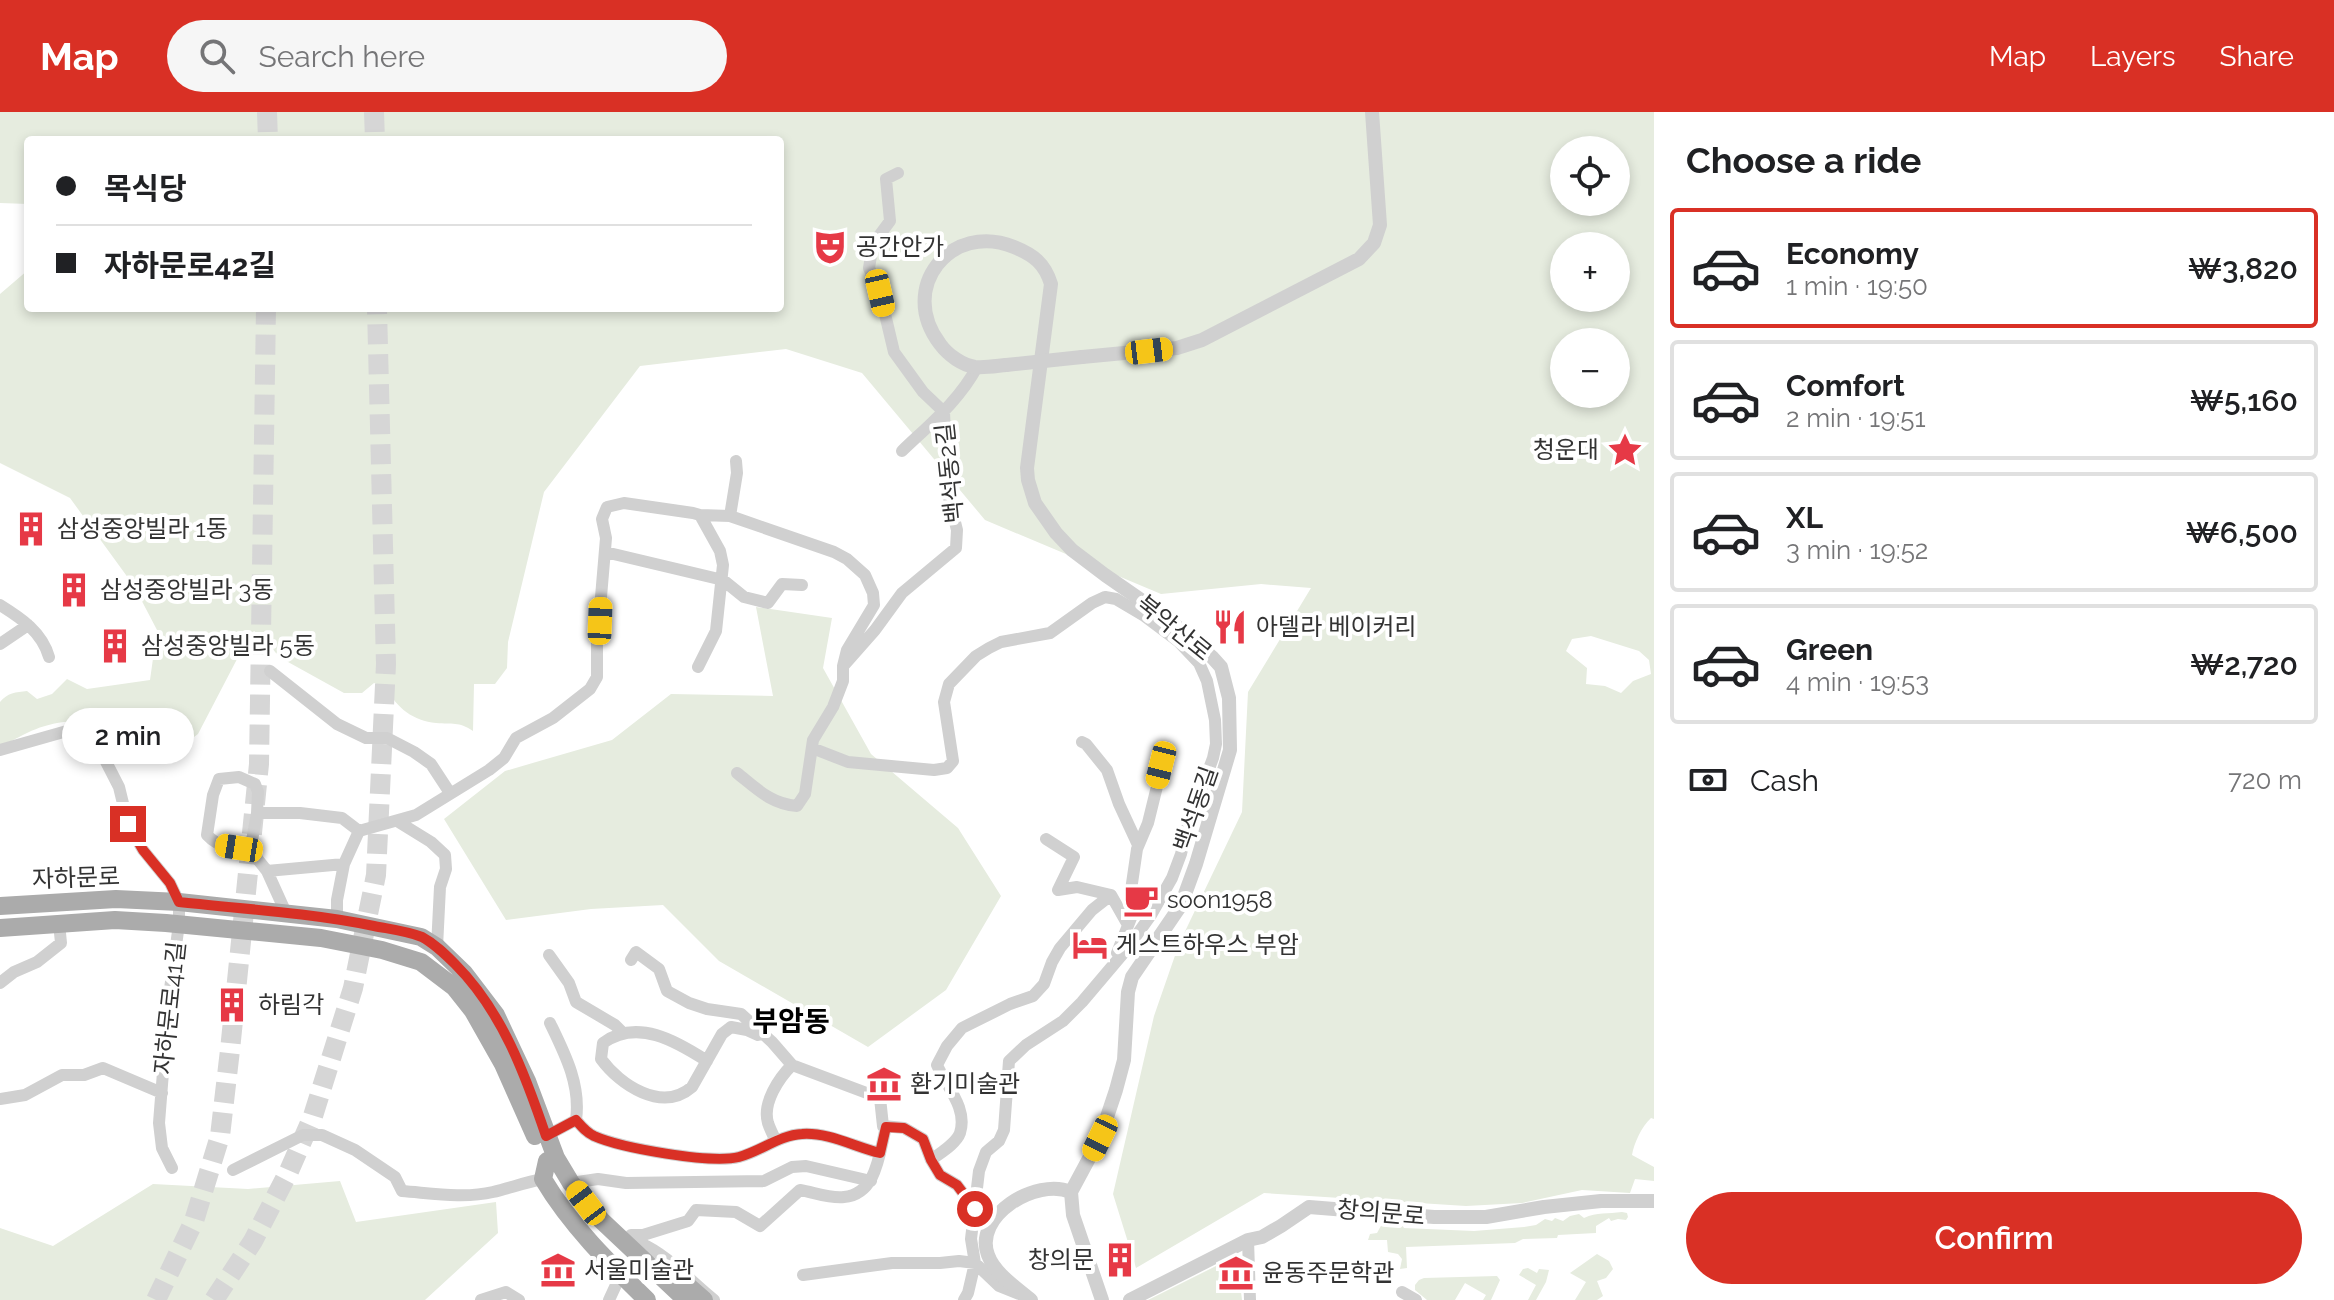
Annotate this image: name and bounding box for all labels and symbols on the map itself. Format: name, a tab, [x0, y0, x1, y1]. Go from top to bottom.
theatre icon: 공간안가	[811, 228, 849, 266]
place label: 공간안가	[856, 232, 944, 261]
car	[863, 267, 897, 319]
car	[1124, 336, 1174, 366]
street label: 백석동2길	[930, 421, 969, 525]
place icon: 청운대	[1606, 431, 1644, 469]
place label: 청운대	[1533, 435, 1599, 464]
building icon: 삼성중앙빌라 1동	[12, 510, 50, 548]
place label: 삼성중앙빌라 1동	[57, 514, 228, 543]
building icon: 삼성중앙빌라 3동	[55, 571, 93, 609]
place label: 삼성중앙빌라 3동	[100, 575, 274, 604]
street label: 북악산로	[1131, 589, 1218, 667]
car	[587, 597, 613, 645]
restaurant icon: 아델라 베이커리	[1211, 608, 1249, 646]
place label: 아델라 베이커리	[1256, 612, 1417, 641]
building icon: 삼성중앙빌라 5동	[96, 627, 134, 665]
place label: 삼성중앙빌라 5동	[141, 631, 315, 660]
callout: 2 min	[62, 708, 194, 764]
car	[1144, 739, 1178, 791]
street label: 백석동길	[1167, 762, 1224, 855]
route end	[110, 806, 146, 842]
car	[213, 832, 265, 864]
street label: 자하문로	[31, 861, 121, 894]
cafe icon: soon1958	[1122, 881, 1160, 919]
place label: soon1958	[1167, 885, 1273, 914]
hotel icon: 게스트하우스 부암	[1071, 926, 1109, 964]
place label: 게스트하우스 부암	[1116, 930, 1299, 959]
street label: 자하문로41길	[148, 940, 191, 1076]
building icon: 하림각	[213, 986, 251, 1024]
place label: 하림각	[258, 990, 324, 1019]
district label: 부암동	[752, 1005, 830, 1038]
museum icon: 환기미술관	[865, 1065, 903, 1103]
place label: 환기미술관	[910, 1069, 1020, 1098]
car	[1079, 1111, 1121, 1165]
car	[562, 1177, 610, 1229]
route start	[957, 1191, 993, 1227]
street label: 창의문로	[1336, 1194, 1426, 1231]
building icon: 창의문	[1101, 1241, 1139, 1279]
place label: 창의문	[1028, 1245, 1094, 1274]
museum icon: 서울미술관	[539, 1251, 577, 1289]
museum icon: 윤동주문학관	[1217, 1254, 1255, 1292]
place label: 서울미술관	[584, 1255, 694, 1284]
place label: 윤동주문학관	[1262, 1258, 1394, 1287]

